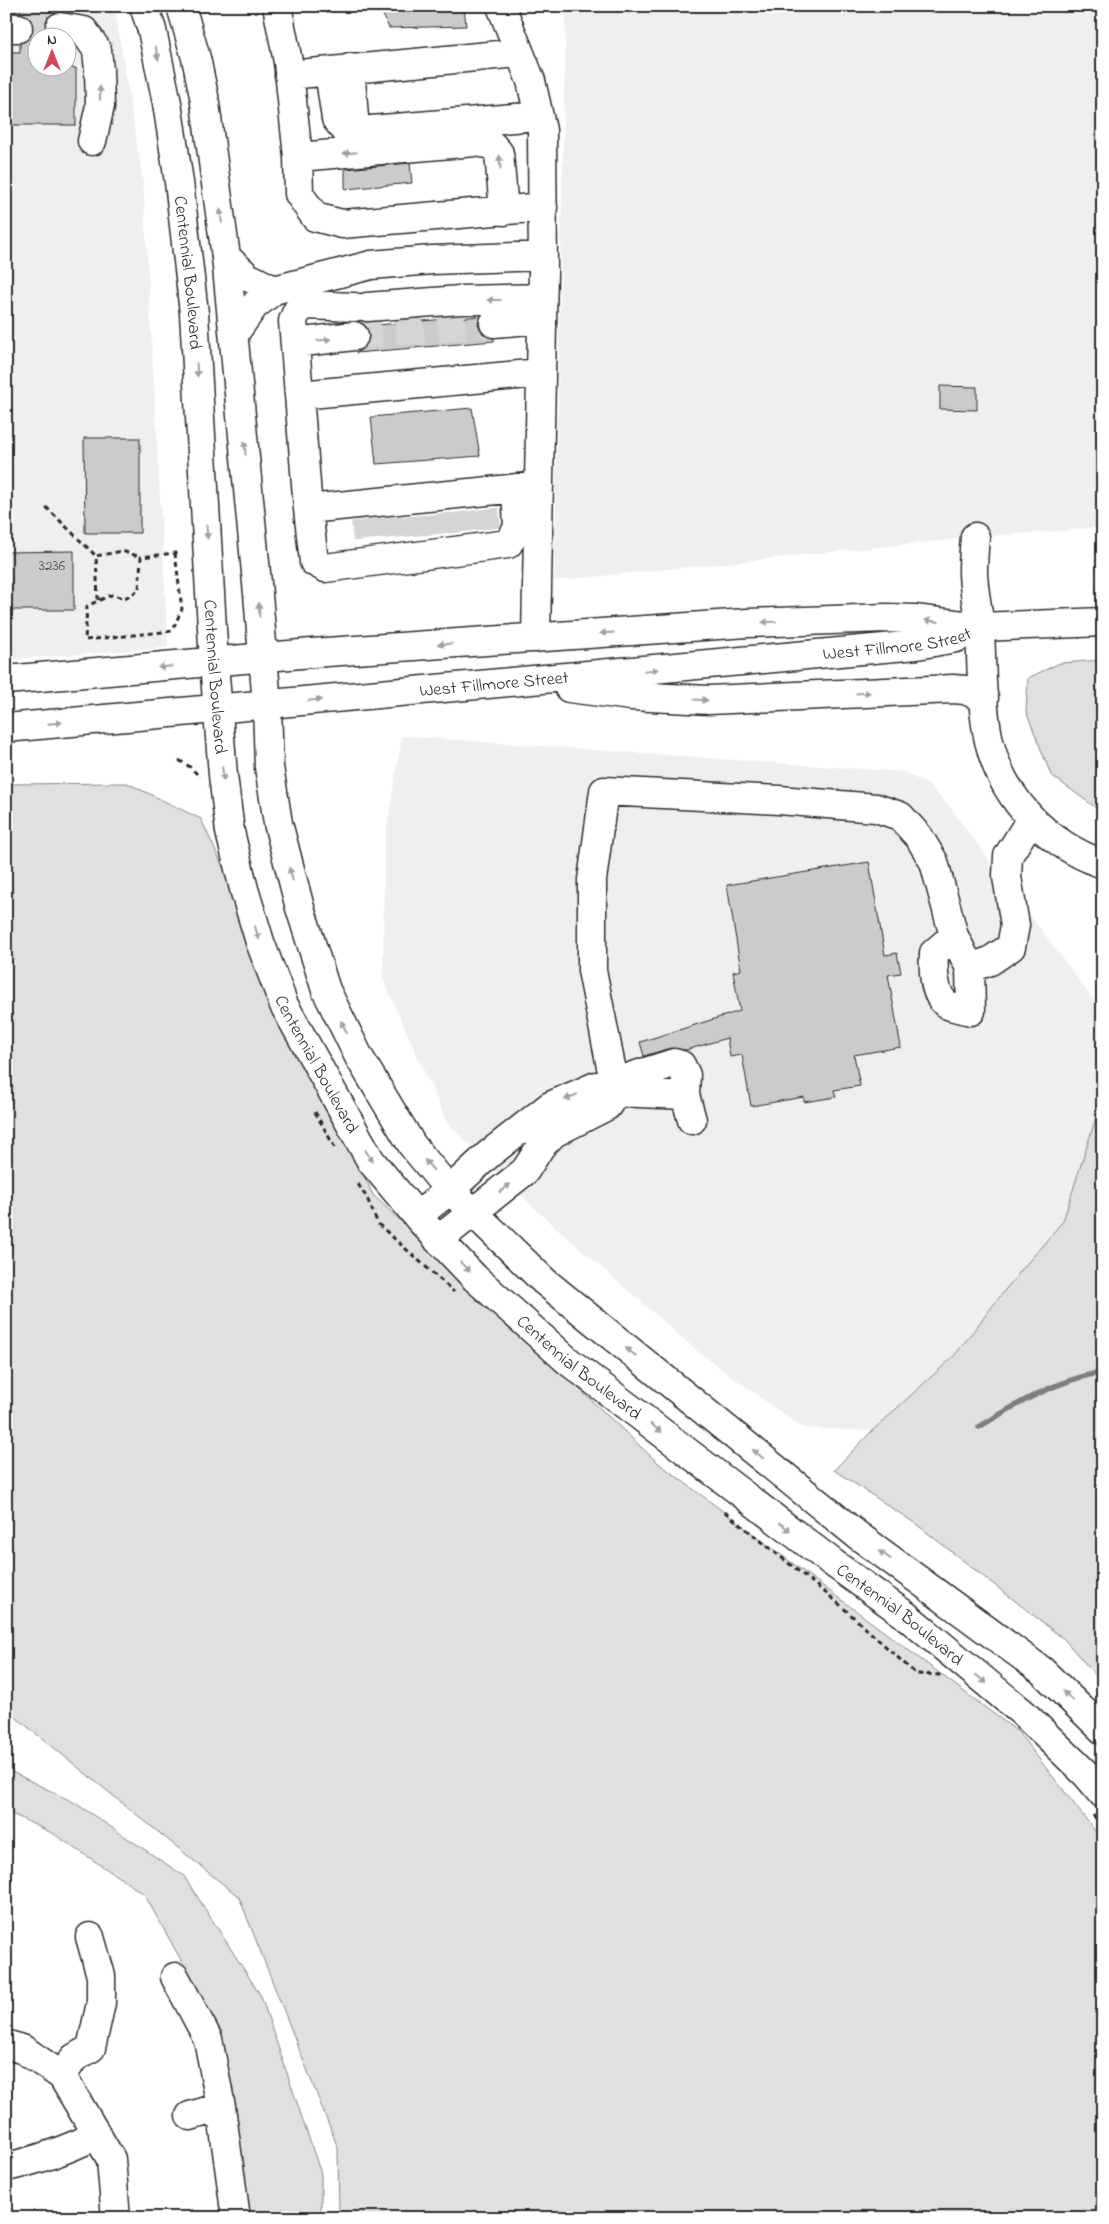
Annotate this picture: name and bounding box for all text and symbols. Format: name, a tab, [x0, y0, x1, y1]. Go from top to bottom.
north arrow	[28, 28, 78, 78]
text: N	[47, 30, 57, 51]
one-way arrow	[153, 46, 161, 61]
one-way arrow	[96, 84, 104, 100]
one-way arrow	[342, 149, 358, 157]
one-way arrow	[496, 154, 504, 170]
street label: Centennial Boulevard	[166, 195, 207, 350]
one-way arrow	[217, 208, 225, 224]
one-way arrow	[485, 296, 501, 304]
one-way arrow	[317, 336, 333, 344]
one-way arrow	[194, 363, 202, 379]
one-way arrow	[240, 439, 248, 455]
one-way arrow	[204, 525, 212, 541]
house number: 3236	[39, 555, 66, 577]
street label: Centennial Boulevard	[195, 599, 232, 755]
one-way arrow	[255, 601, 263, 617]
one-way arrow	[923, 617, 939, 625]
one-way arrow	[761, 618, 777, 626]
street label: West Fillmore Street	[822, 622, 976, 669]
one-way arrow	[599, 629, 615, 637]
one-way arrow	[437, 640, 453, 648]
one-way arrow	[157, 663, 173, 671]
street label: West Fillmore Street	[418, 666, 570, 705]
one-way arrow	[644, 666, 660, 674]
one-way arrow	[856, 688, 872, 696]
one-way arrow	[308, 696, 324, 704]
one-way arrow	[693, 696, 709, 704]
one-way arrow	[47, 719, 63, 727]
one-way arrow	[219, 767, 227, 783]
one-way arrow	[287, 866, 295, 882]
one-way arrow	[254, 925, 262, 940]
street label: Centennial Boulevard	[267, 992, 364, 1139]
one-way arrow	[340, 1020, 348, 1034]
one-way arrow	[564, 1093, 578, 1101]
one-way arrow	[364, 1149, 373, 1162]
one-way arrow	[423, 1160, 435, 1172]
one-way arrow	[498, 1183, 511, 1194]
one-way arrow	[459, 1261, 471, 1273]
street label: Centennial Boulevard	[510, 1310, 646, 1427]
one-way arrow	[625, 1347, 638, 1358]
one-way arrow	[649, 1423, 662, 1433]
one-way arrow	[752, 1449, 765, 1460]
one-way arrow	[778, 1521, 791, 1532]
one-way arrow	[878, 1550, 892, 1560]
street label: Centennial Boulevard	[830, 1558, 968, 1673]
one-way arrow	[975, 1674, 988, 1685]
one-way arrow	[1062, 1690, 1074, 1702]

